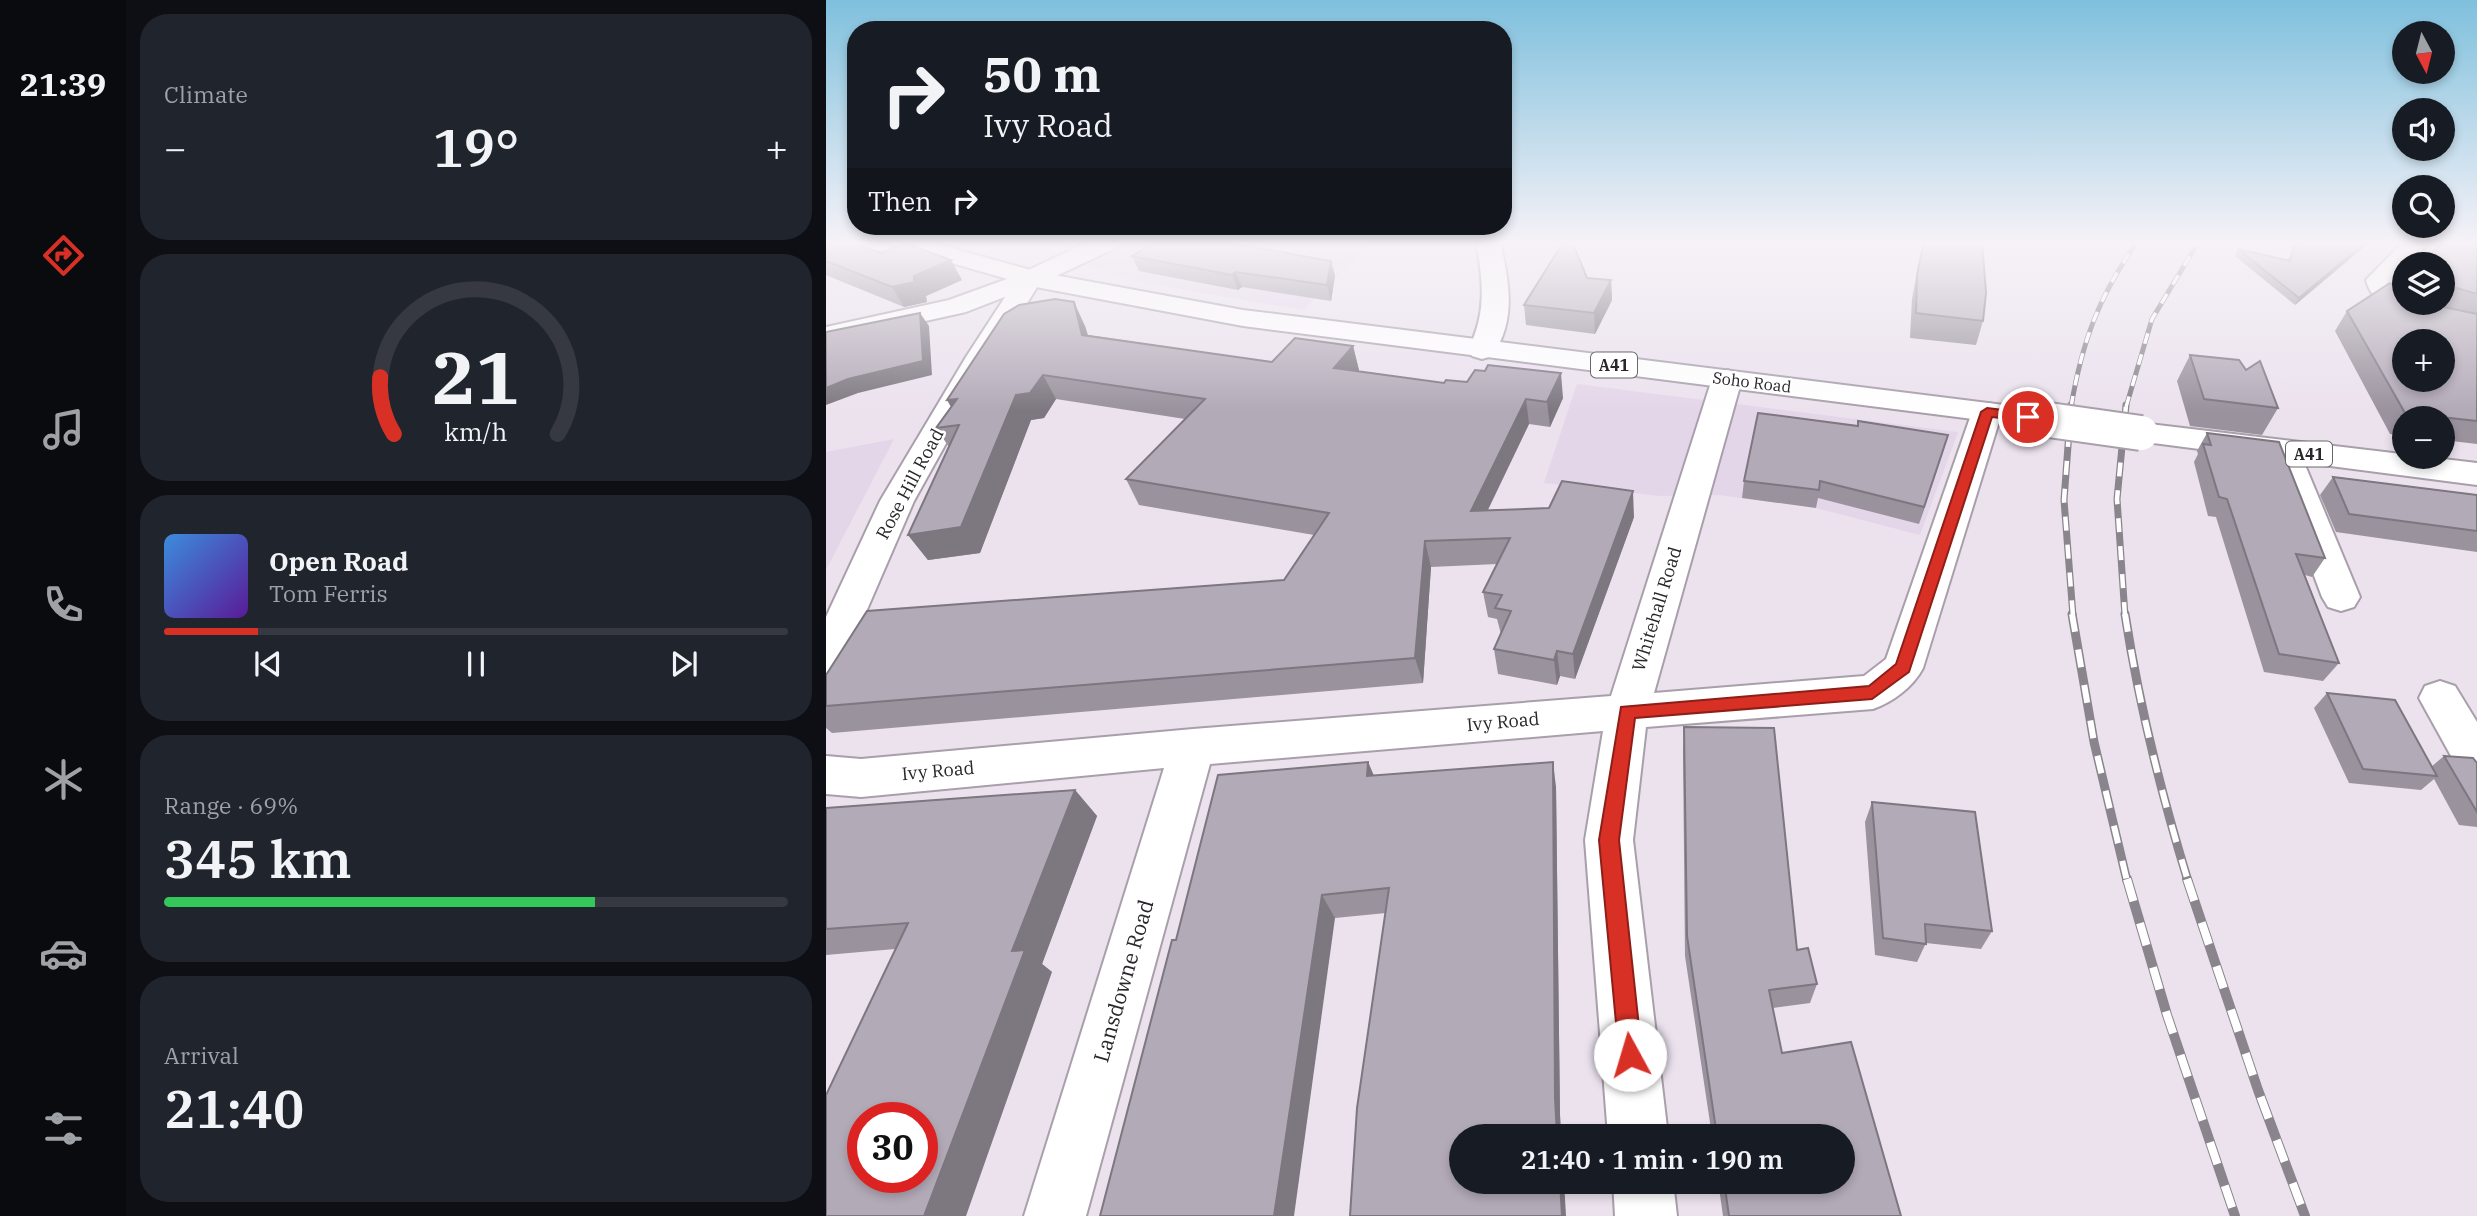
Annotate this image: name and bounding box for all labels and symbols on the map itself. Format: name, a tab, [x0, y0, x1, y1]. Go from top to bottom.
north arrow	[2392, 21, 2455, 84]
road number: A41	[1591, 352, 1637, 378]
street label: Soho Road	[1711, 367, 1793, 397]
pin	[1998, 387, 2058, 447]
street label: Rose Hill Road	[871, 424, 948, 543]
road number: A41	[2286, 442, 2332, 467]
street label: Whitehall Road	[1627, 544, 1686, 674]
street label: Ivy Road	[1466, 707, 1540, 736]
street label: Ivy Road	[901, 756, 975, 785]
street label: Lansdowne Road	[1086, 896, 1160, 1065]
position arrow	[1593, 1018, 1667, 1092]
speed limit sign: 30	[847, 1102, 938, 1193]

